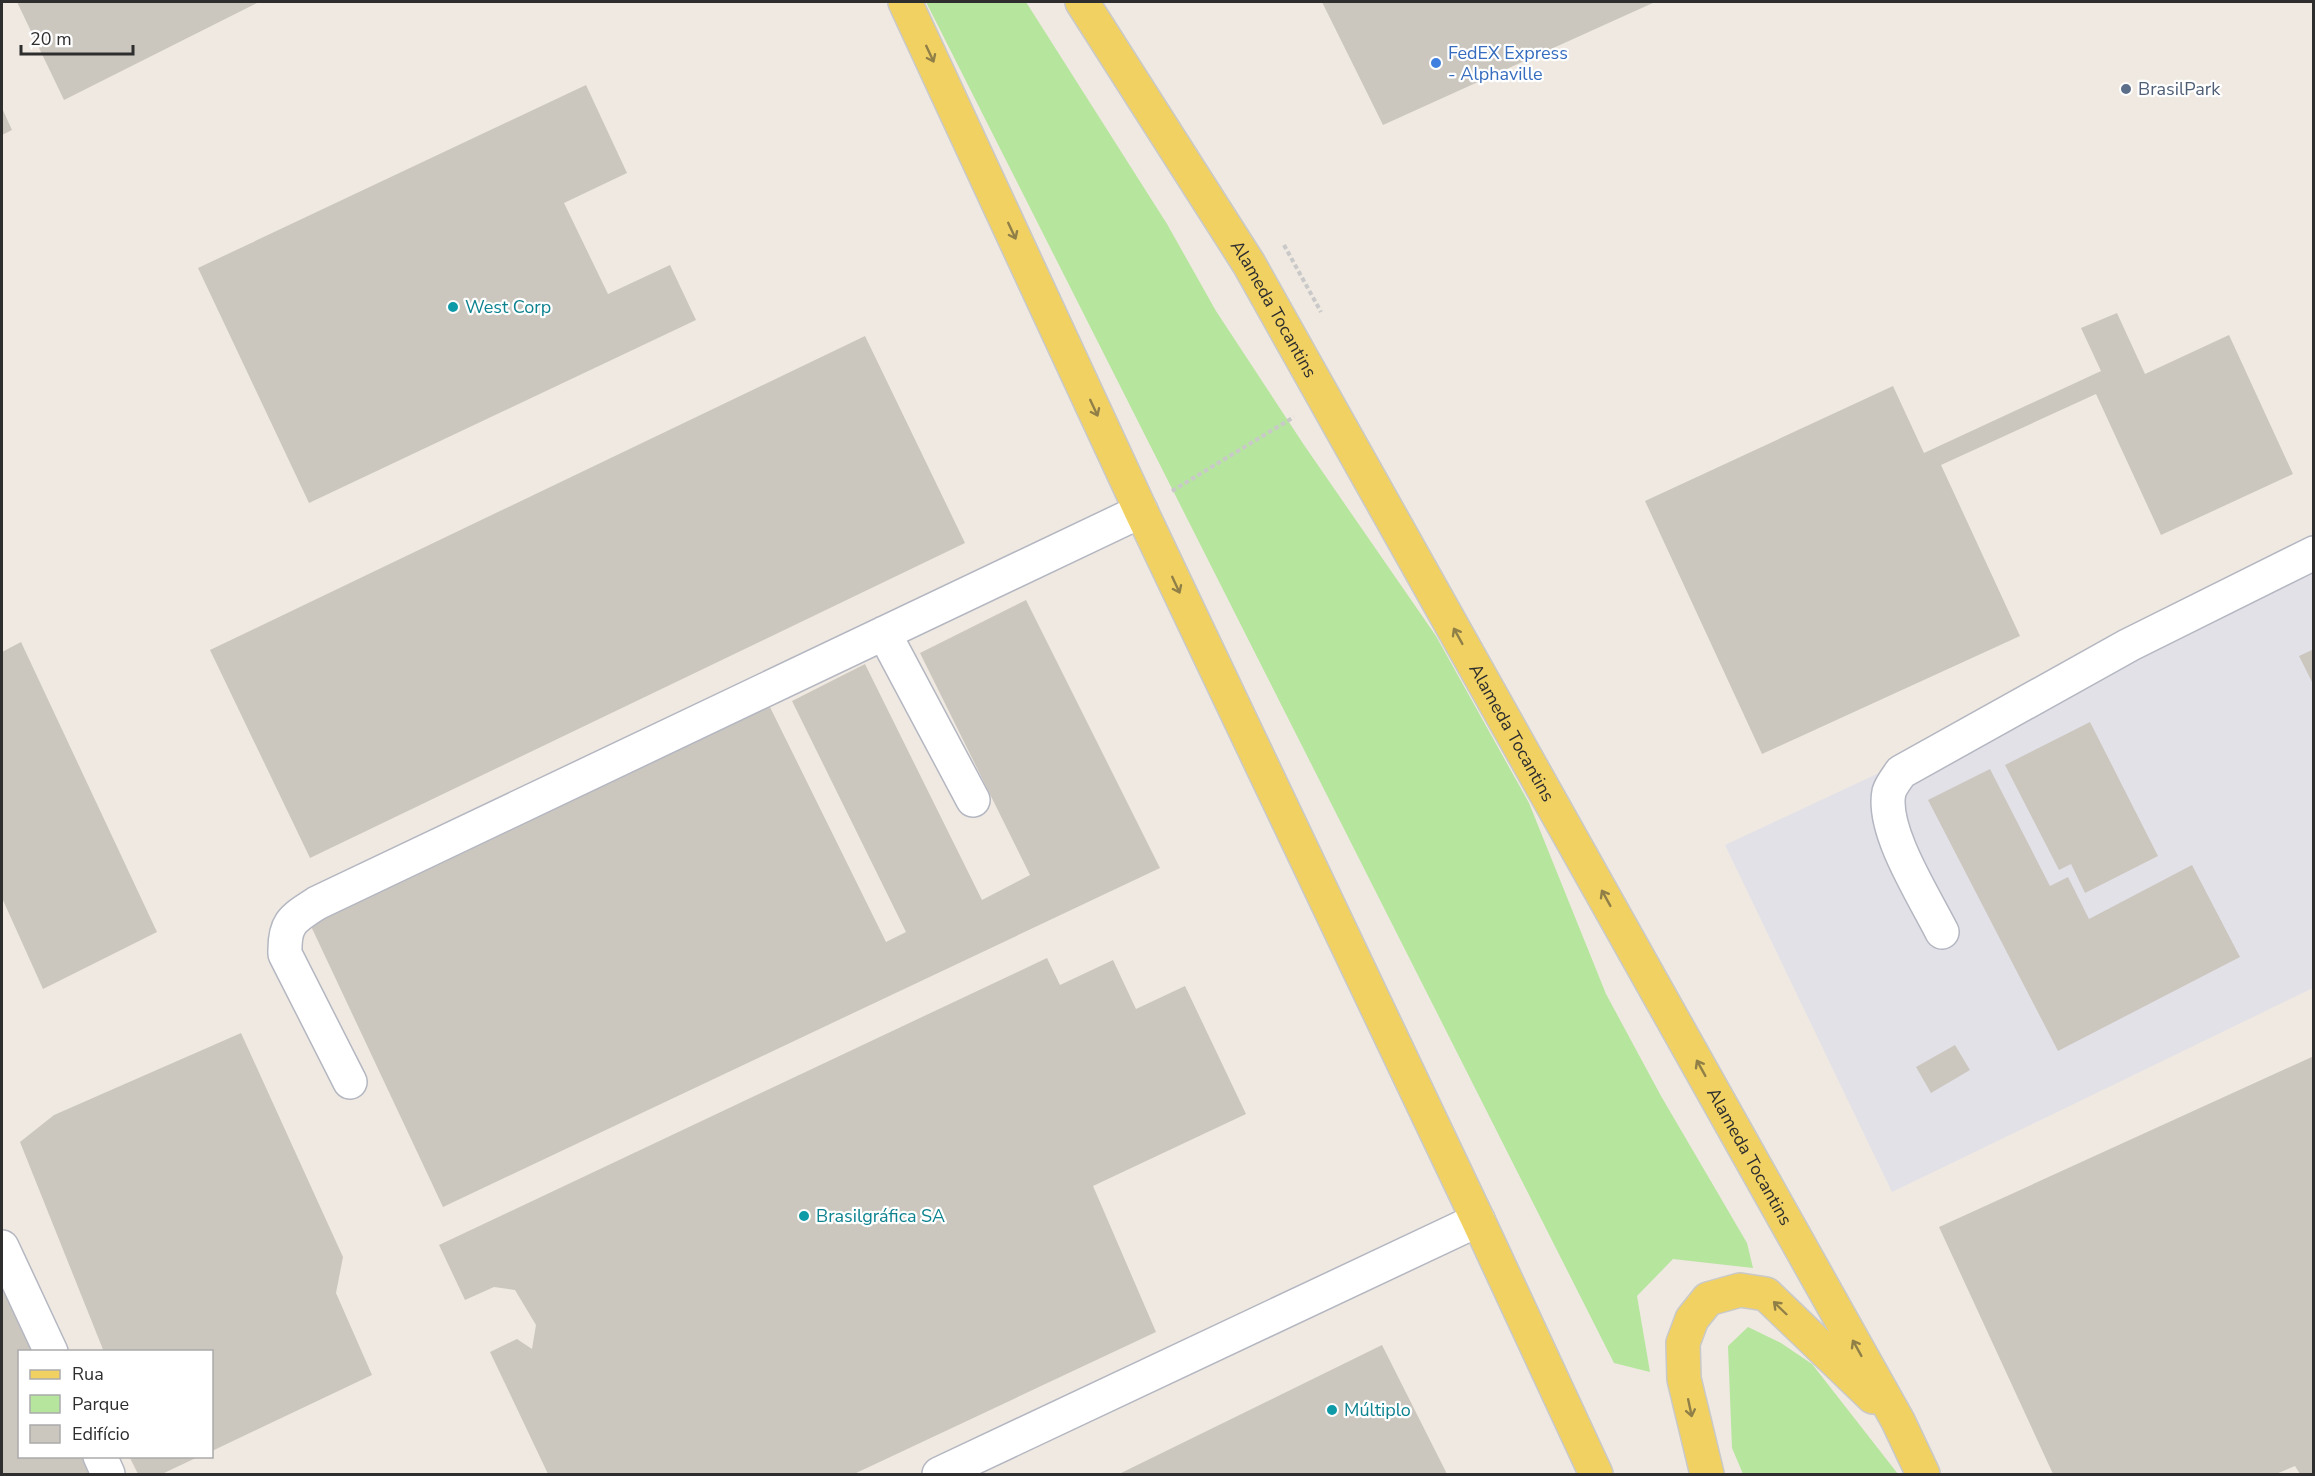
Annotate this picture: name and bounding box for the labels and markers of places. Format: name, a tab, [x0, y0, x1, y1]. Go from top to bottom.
place label: FedEX Express - Alphaville	[1448, 41, 1568, 86]
marker: FedEX Express - Alphaville	[1429, 56, 1443, 70]
place label: BrasilPark	[2138, 77, 2221, 101]
marker: BrasilPark	[2119, 82, 2133, 96]
place label: West Corp	[465, 295, 551, 319]
marker: West Corp	[446, 300, 460, 314]
place label: Brasilgráfica SA	[816, 1204, 945, 1228]
marker: Brasilgráfica SA	[797, 1209, 811, 1223]
place label: Múltiplo	[1344, 1398, 1411, 1422]
marker: Múltiplo	[1325, 1403, 1339, 1417]

